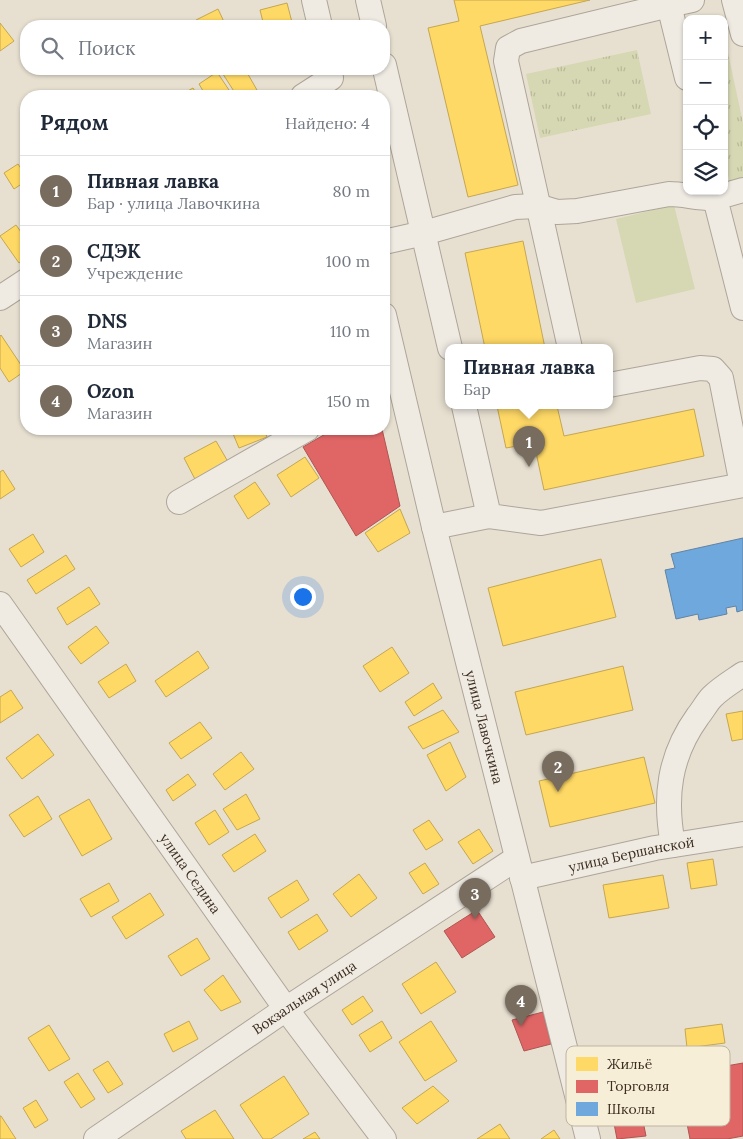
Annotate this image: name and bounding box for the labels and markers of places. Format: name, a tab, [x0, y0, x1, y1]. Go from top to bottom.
pin: 1	[513, 426, 545, 467]
pin: 2	[542, 751, 574, 792]
pin: 3	[459, 878, 491, 919]
pin: 4	[505, 985, 537, 1026]

